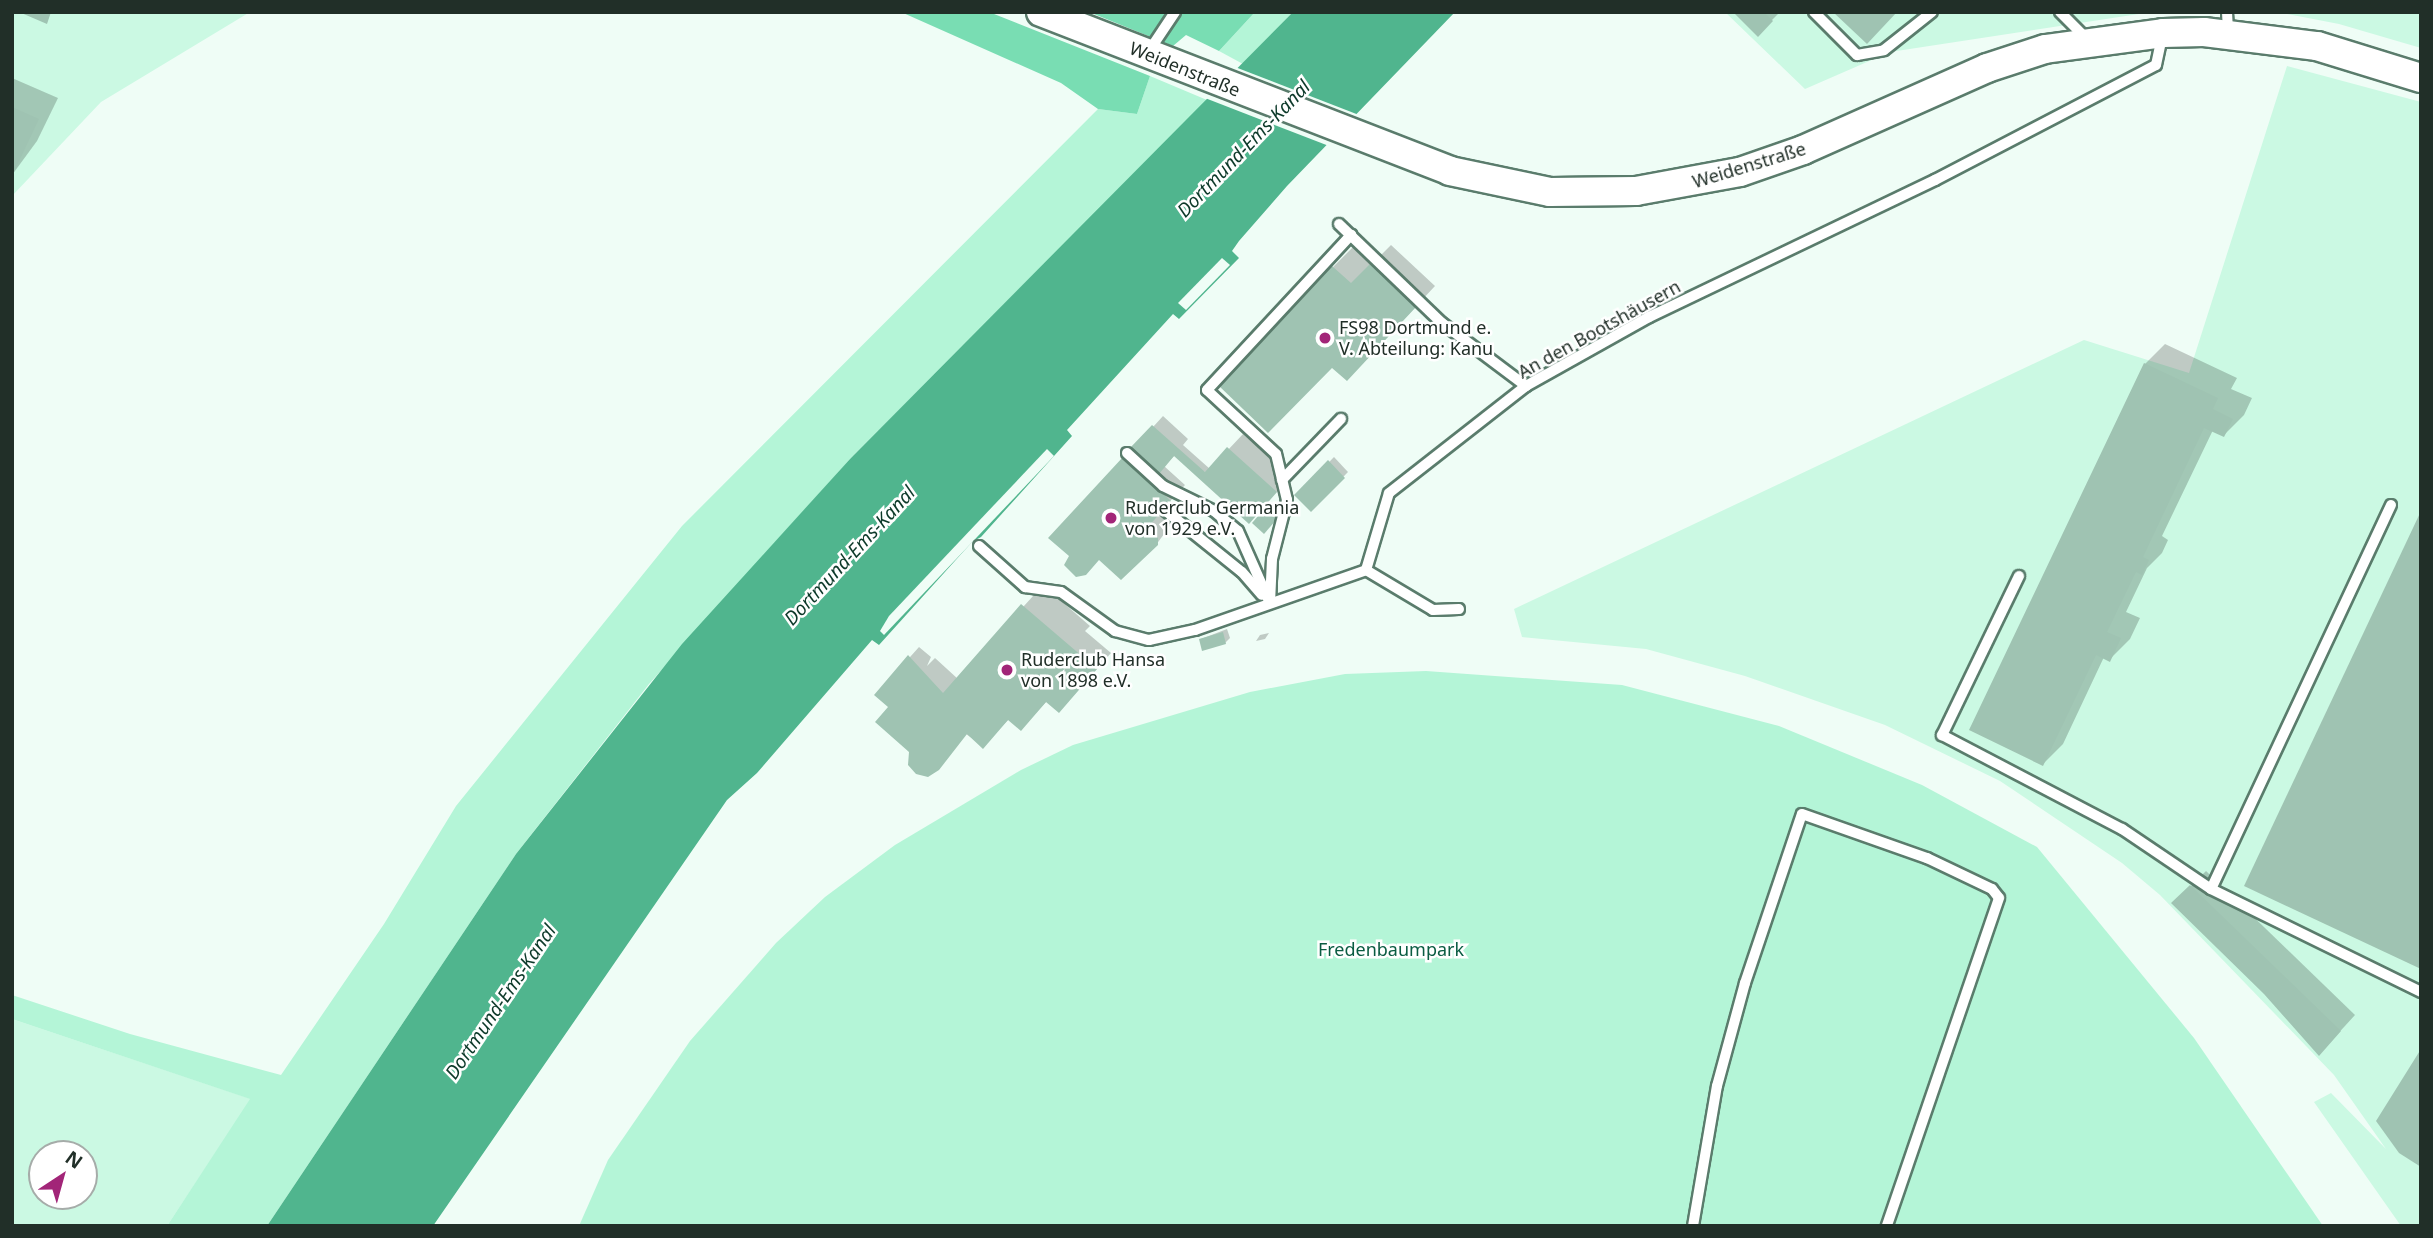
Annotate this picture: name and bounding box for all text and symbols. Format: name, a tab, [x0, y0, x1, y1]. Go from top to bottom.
street label: Weidenstraße	[1127, 37, 1243, 101]
water label: Dortmund-Ems-Kanal	[1173, 76, 1315, 222]
street label: Weidenstraße	[1690, 138, 1808, 192]
street label: An den Bootshäusern	[1514, 275, 1684, 383]
place label: FS98 Dortmund e. V. Abteilung: Kanu	[1339, 317, 1493, 360]
marker: FS98 Dortmund e. V. Abteilung: Kanu	[1317, 330, 1333, 346]
water label: Dortmund-Ems-Kanal	[780, 482, 920, 630]
place label: Ruderclub Germania von 1929 e.V.	[1125, 497, 1299, 540]
marker: Ruderclub Germania von 1929 e.V.	[1103, 510, 1119, 526]
place label: Ruderclub Hansa von 1898 e.V.	[1021, 649, 1165, 692]
marker: Ruderclub Hansa von 1898 e.V.	[999, 662, 1015, 678]
water label: Dortmund-Ems-Kanal	[441, 920, 561, 1084]
park label: Fredenbaumpark	[1318, 938, 1464, 960]
north arrow	[28, 1140, 98, 1210]
text: N	[60, 1145, 88, 1175]

